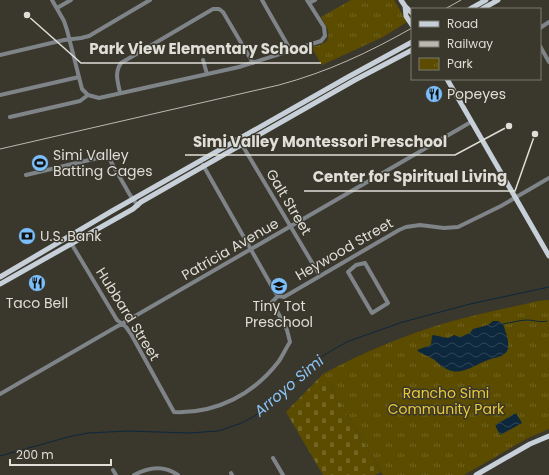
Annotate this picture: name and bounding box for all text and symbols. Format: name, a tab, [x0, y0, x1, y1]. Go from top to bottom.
legend	[411, 8, 541, 80]
text: Road	[447, 15, 478, 32]
text: Railway	[447, 35, 493, 52]
callout: Park View Elementary School	[81, 36, 321, 63]
text: Park View Elementary School	[89, 38, 313, 59]
text: Park	[447, 55, 474, 72]
restaurant icon: Popeyes	[424, 84, 444, 104]
place label: Popeyes	[447, 84, 506, 104]
callout: Simi Valley Montessori Preschool	[185, 128, 455, 155]
text: Simi Valley Montessori Preschool	[193, 131, 447, 152]
place label: Simi Valley Batting Cages	[53, 145, 153, 181]
sports icon: Simi Valley Batting Cages	[30, 153, 50, 173]
callout: Center for Spiritual Living	[304, 164, 515, 191]
street label: Galt Street	[261, 165, 317, 239]
text: Center for Spiritual Living	[313, 166, 507, 187]
street label: Patricia Avenue	[178, 213, 282, 285]
street label: Heywood Street	[291, 213, 397, 285]
bank icon: U.S. Bank	[17, 226, 37, 246]
place label: U.S. Bank	[40, 226, 102, 246]
street label: Hubbard Street	[91, 264, 165, 364]
restaurant icon: Taco Bell	[27, 273, 47, 293]
school or university icon: Tiny Tot Preschool	[269, 276, 289, 296]
place label: Taco Bell	[6, 293, 68, 313]
place label: Tiny Tot Preschool	[245, 296, 313, 332]
water label: Arroyo Simi	[249, 350, 328, 422]
park label: Rancho Simi Community Park	[388, 383, 505, 419]
scale bar	[10, 441, 111, 467]
text: 200 m	[16, 446, 54, 463]

